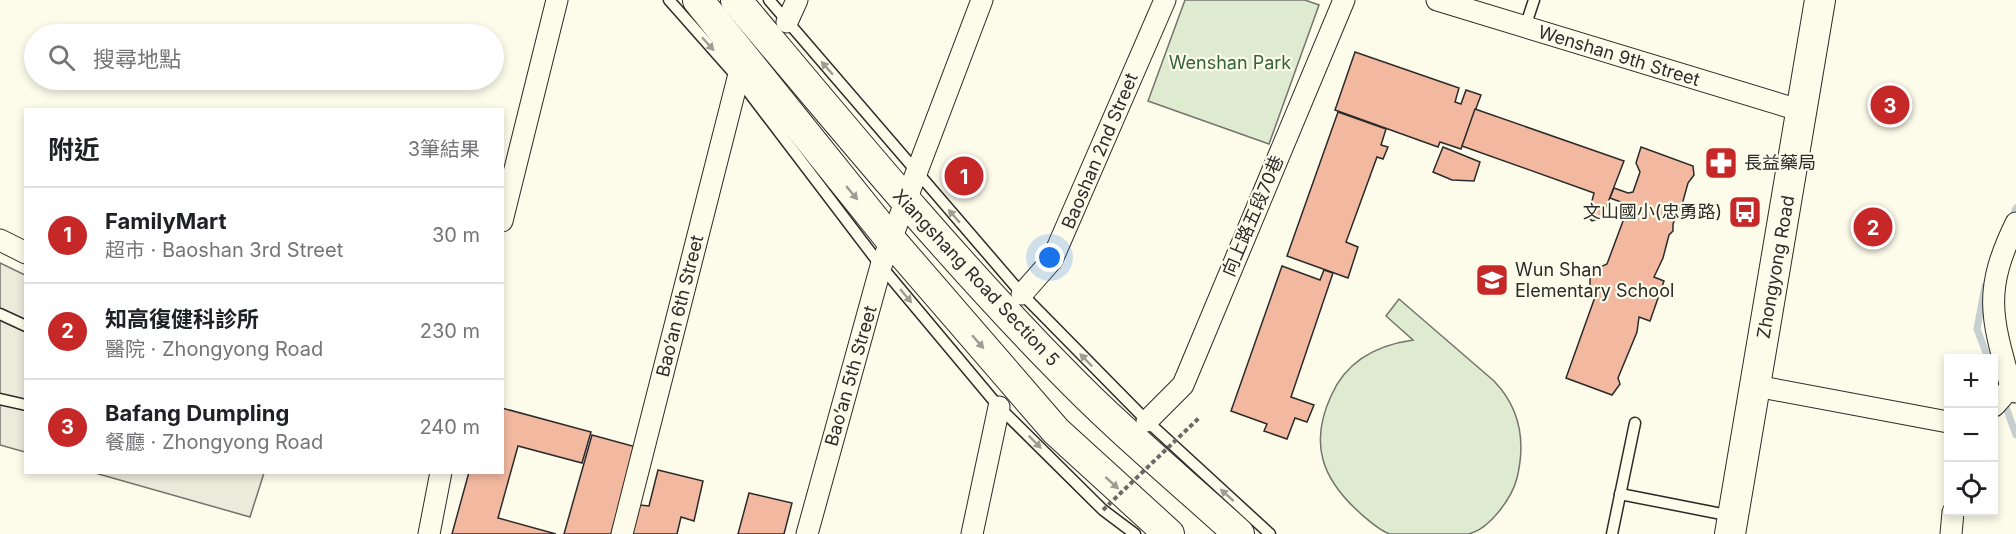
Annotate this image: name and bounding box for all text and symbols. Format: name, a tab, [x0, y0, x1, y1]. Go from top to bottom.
street label: Wenshan 9th Street	[1536, 21, 1703, 90]
search box	[24, 24, 504, 90]
one-way arrow	[701, 36, 714, 51]
icon: search	[45, 41, 78, 74]
text: 搜尋地點	[93, 46, 181, 72]
park label: Wenshan Park	[1169, 52, 1291, 73]
one-way arrow	[820, 61, 834, 76]
street label: Baoshan 2nd Street	[1057, 70, 1142, 232]
pin: 3	[1870, 82, 1910, 128]
text: 附近	[48, 134, 100, 165]
text: 3筆結果	[408, 137, 480, 161]
pharmacy icon: 長益藥局	[1703, 145, 1739, 181]
street label: 向上路五段70巷	[1218, 152, 1287, 279]
place label: 長益藥局	[1744, 152, 1816, 173]
pin: 1	[944, 154, 984, 198]
one-way arrow	[845, 185, 858, 200]
street label: Xiangshang Road Section 5	[889, 185, 1064, 370]
bus stop icon: 文山國小(忠勇路)	[1727, 194, 1763, 230]
street label: Zhongyong Road	[1753, 194, 1798, 340]
place label: 文山國小(忠勇路)	[1583, 201, 1722, 222]
pin: 2	[1854, 204, 1892, 250]
text: FamilyMart	[105, 208, 227, 234]
one-way arrow	[948, 208, 961, 224]
text: 1	[63, 223, 72, 247]
text: 30 m	[432, 223, 480, 247]
street label: Bao’an 6th Street	[652, 233, 707, 379]
text: 超市 · Baoshan 3rd Street	[105, 238, 343, 262]
your location	[1035, 243, 1064, 272]
place label: Wun Shan Elementary School	[1515, 259, 1674, 301]
school or university icon: Wun Shan Elementary School	[1474, 262, 1510, 298]
one-way arrow	[899, 288, 912, 303]
street label: Bao’an 5th Street	[820, 303, 881, 448]
text: 知高復健科診所	[105, 306, 259, 332]
text: 2	[61, 319, 74, 343]
text: 230 m	[420, 319, 480, 343]
one-way arrow	[972, 334, 985, 350]
text: 醫院 · Zhongyong Road	[105, 337, 323, 361]
one-way arrow	[1080, 353, 1094, 367]
map controls	[1944, 354, 1998, 516]
button: +	[1944, 354, 1998, 408]
text: Bafang Dumpling	[105, 400, 289, 426]
button: −	[1944, 408, 1998, 462]
text: 3	[61, 415, 74, 439]
text: 240 m	[419, 415, 480, 439]
text: 餐廳 · Zhongyong Road	[105, 430, 323, 454]
one-way arrow	[1027, 435, 1041, 449]
button: locate	[1944, 462, 1998, 516]
one-way arrow	[1105, 476, 1120, 490]
one-way arrow	[1220, 488, 1234, 502]

